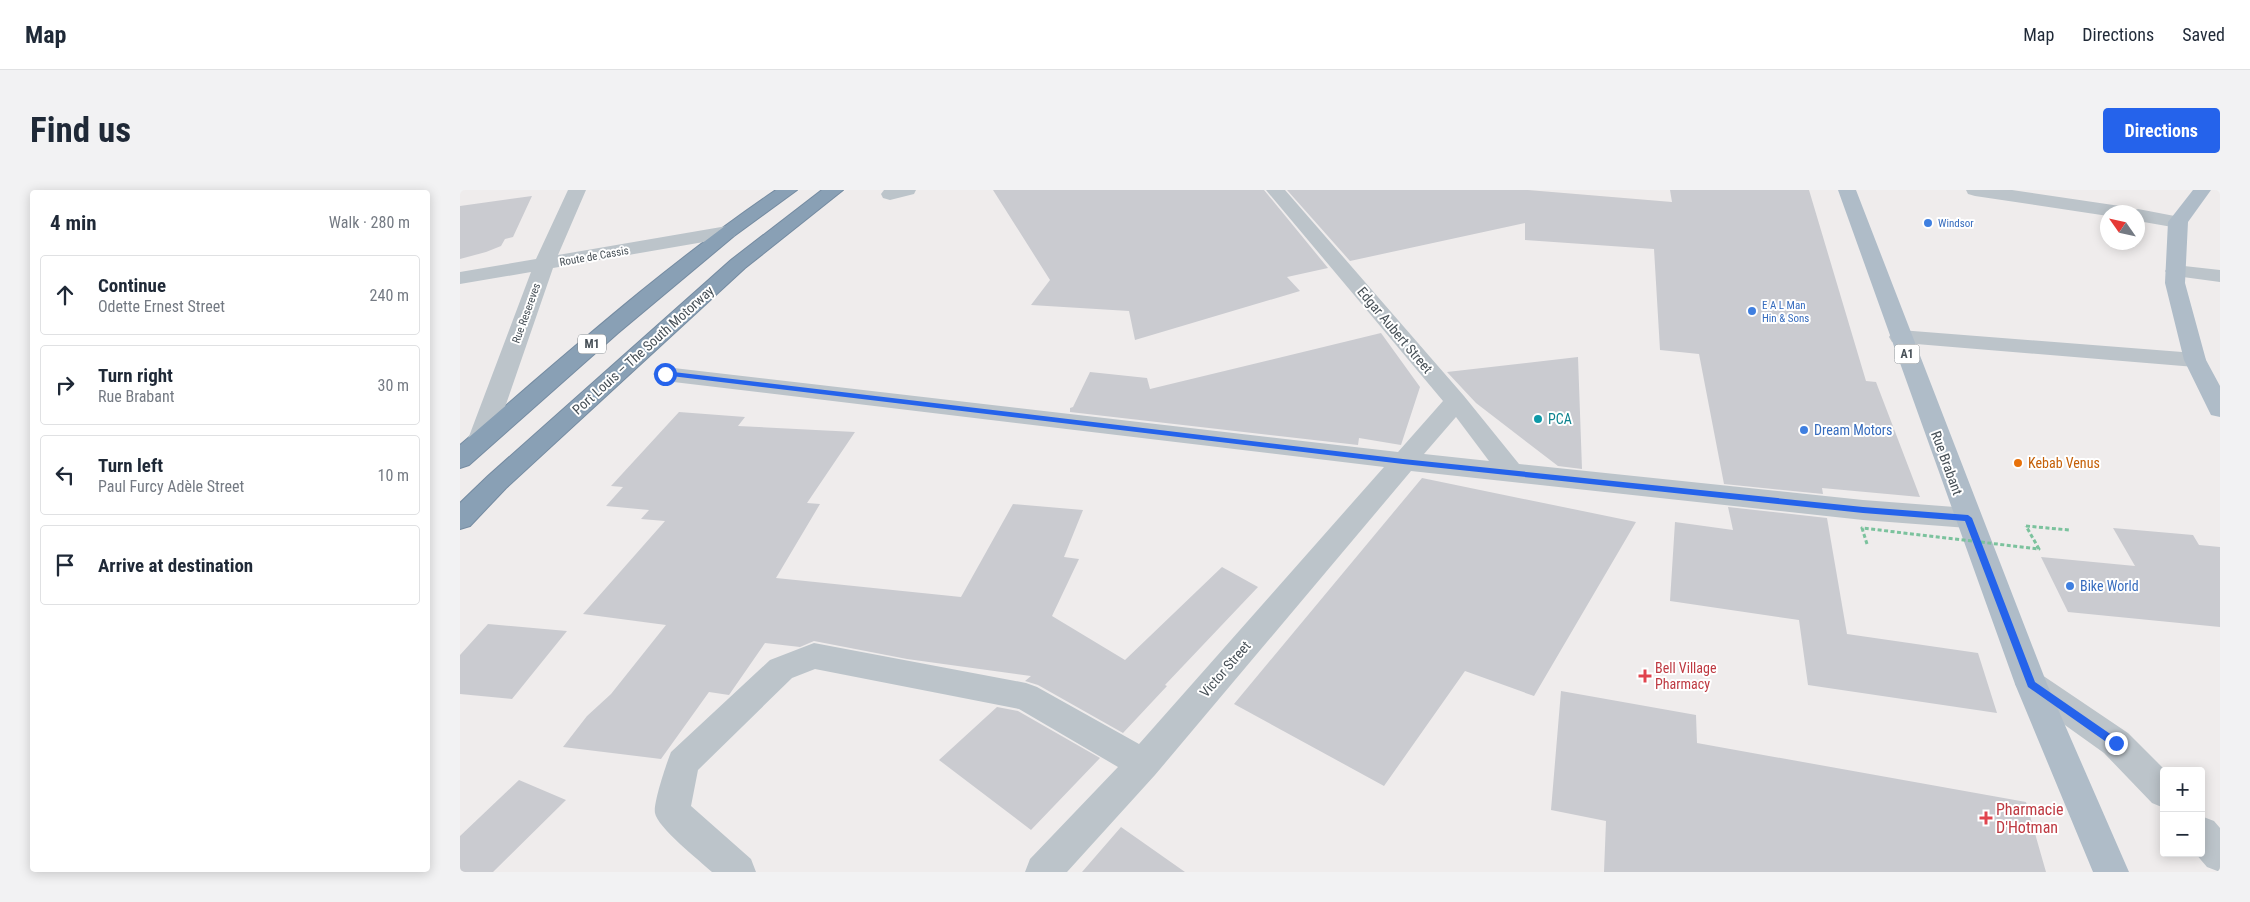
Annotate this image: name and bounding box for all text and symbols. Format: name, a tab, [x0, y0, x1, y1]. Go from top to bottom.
text: Map	[25, 21, 66, 49]
text: Map	[2023, 24, 2054, 45]
text: Directions	[2082, 24, 2154, 45]
text: Saved	[2182, 24, 2225, 45]
button: Directions	[2103, 108, 2220, 153]
text: Find us	[30, 110, 131, 151]
north arrow	[2100, 205, 2145, 250]
text: 4 min	[50, 211, 97, 235]
text: Walk · 280 m	[329, 213, 410, 232]
marker: Windsor	[1922, 217, 1934, 229]
place label: Windsor	[1938, 217, 1974, 230]
street label: Route de Cassis	[559, 244, 630, 269]
text: Continue	[98, 274, 166, 297]
icon: ahead	[51, 281, 79, 309]
street label: Rue Resereves	[510, 281, 543, 345]
street label: Port Louis – The South Motorway	[569, 282, 717, 418]
street label: Edgar Aubert Street	[1354, 284, 1436, 376]
text: 240 m	[370, 286, 409, 305]
text: Odette Ernest Street	[98, 297, 225, 316]
place label: E A L Man Hin & Sons	[1762, 299, 1809, 325]
marker: E A L Man Hin & Sons	[1746, 305, 1758, 317]
road number: M1	[578, 334, 606, 354]
road number: A1	[1894, 344, 1920, 363]
route start	[654, 363, 677, 386]
text: Turn right	[98, 364, 173, 387]
icon: right	[51, 371, 79, 399]
text: 30 m	[377, 376, 409, 395]
text: Rue Brabant	[98, 387, 174, 406]
place label: PCA	[1548, 411, 1572, 427]
marker: PCA	[1532, 413, 1544, 425]
place label: Dream Motors	[1814, 422, 1892, 438]
marker: Dream Motors	[1798, 424, 1810, 436]
street label: Rue Brabant	[1928, 429, 1966, 497]
text: Turn left	[98, 454, 163, 477]
place label: Kebab Venus	[2028, 455, 2100, 471]
marker: Kebab Venus	[2012, 457, 2024, 469]
icon: left	[51, 461, 79, 489]
text: 10 m	[377, 466, 409, 485]
text: Paul Furcy Adèle Street	[98, 477, 244, 496]
icon: arrive	[51, 551, 79, 579]
text: Arrive at destination	[98, 554, 253, 577]
place label: Bike World	[2080, 578, 2139, 594]
marker: Bike World	[2064, 580, 2076, 592]
street label: Victor Street	[1196, 638, 1254, 700]
place label: Bell Village Pharmacy	[1655, 660, 1717, 692]
marker: Bell Village Pharmacy	[1639, 670, 1651, 682]
route end	[2105, 732, 2128, 755]
map controls	[2160, 767, 2205, 857]
button: +	[2160, 767, 2205, 812]
place label: Pharmacie D'Hotman	[1996, 800, 2063, 837]
marker: Pharmacie D'Hotman	[1980, 812, 1992, 824]
button: −	[2160, 812, 2205, 857]

